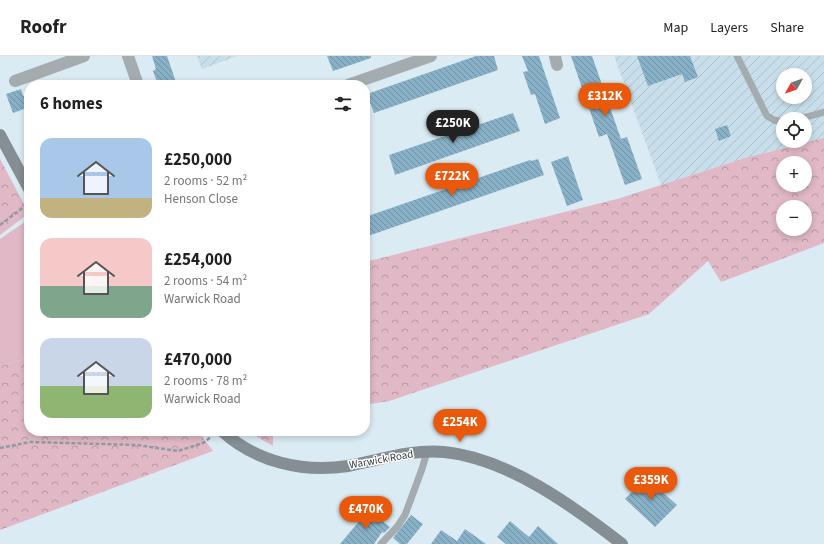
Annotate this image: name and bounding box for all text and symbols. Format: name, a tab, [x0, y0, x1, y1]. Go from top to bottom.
text: Roofr	[20, 14, 67, 41]
text: Map	[663, 18, 688, 38]
text: Layers	[710, 18, 748, 38]
text: Share	[770, 18, 804, 38]
north arrow	[776, 68, 812, 104]
map controls	[776, 68, 812, 236]
pin: £312K	[577, 83, 633, 117]
text: £312K	[587, 87, 623, 105]
text: 6 homes	[40, 92, 102, 116]
icon: filters	[332, 93, 354, 115]
pin: £250K	[425, 110, 481, 144]
button: locate	[776, 112, 812, 148]
text: £250K	[435, 114, 471, 132]
text: £250,000	[164, 148, 232, 172]
icon: home	[72, 154, 120, 202]
button: +	[776, 156, 812, 192]
pin: £722K	[424, 163, 480, 197]
text: £722K	[434, 167, 470, 185]
text: 2 rooms · 52 m²	[164, 172, 247, 190]
text: Henson Close	[164, 190, 238, 208]
button: −	[776, 200, 812, 236]
text: £254,000	[164, 248, 232, 272]
icon: home	[72, 254, 120, 302]
text: 2 rooms · 54 m²	[164, 272, 247, 290]
text: Warwick Road	[164, 290, 241, 308]
text: £470,000	[164, 348, 232, 372]
icon: home	[72, 354, 120, 402]
text: 2 rooms · 78 m²	[164, 372, 247, 390]
text: Warwick Road	[164, 390, 241, 408]
pin: £254K	[432, 409, 488, 443]
text: £254K	[442, 413, 478, 431]
street label: Warwick Road	[348, 446, 414, 473]
pin: £359K	[623, 467, 679, 501]
text: £359K	[633, 471, 669, 489]
pin: £470K	[338, 496, 394, 530]
text: £470K	[348, 500, 384, 518]

